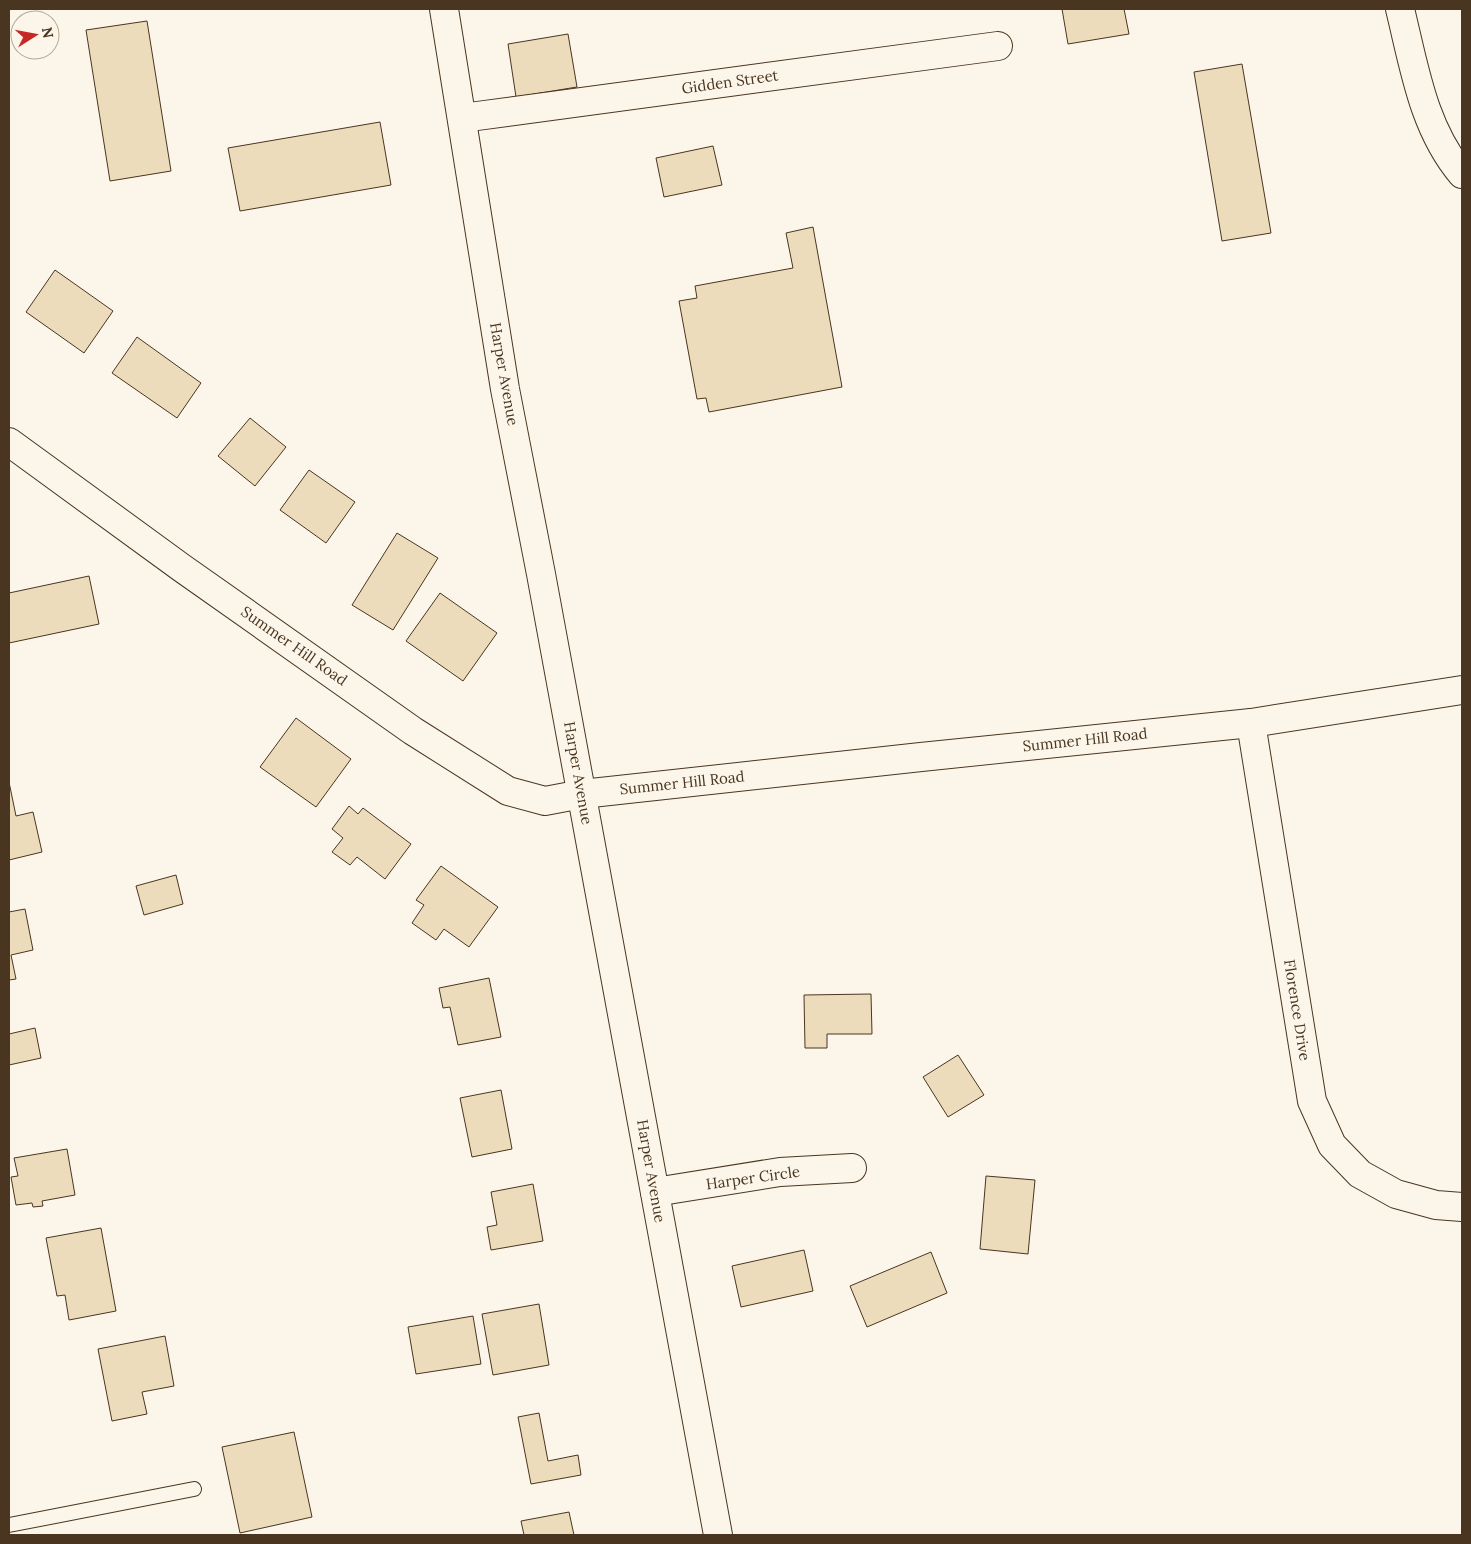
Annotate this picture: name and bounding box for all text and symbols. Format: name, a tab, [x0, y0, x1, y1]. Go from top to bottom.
north arrow	[10, 10, 60, 60]
text: N	[38, 25, 58, 40]
street label: Gidden Street	[680, 65, 780, 98]
street label: Harper Avenue	[486, 321, 523, 427]
street label: Summer Hill Road	[237, 602, 351, 689]
street label: Harper Avenue	[560, 720, 597, 826]
street label: Summer Hill Road	[1022, 723, 1148, 756]
street label: Summer Hill Road	[619, 766, 745, 799]
street label: Florence Drive	[1280, 958, 1315, 1062]
street label: Harper Avenue	[633, 1118, 670, 1224]
street label: Harper Circle	[705, 1162, 801, 1193]

